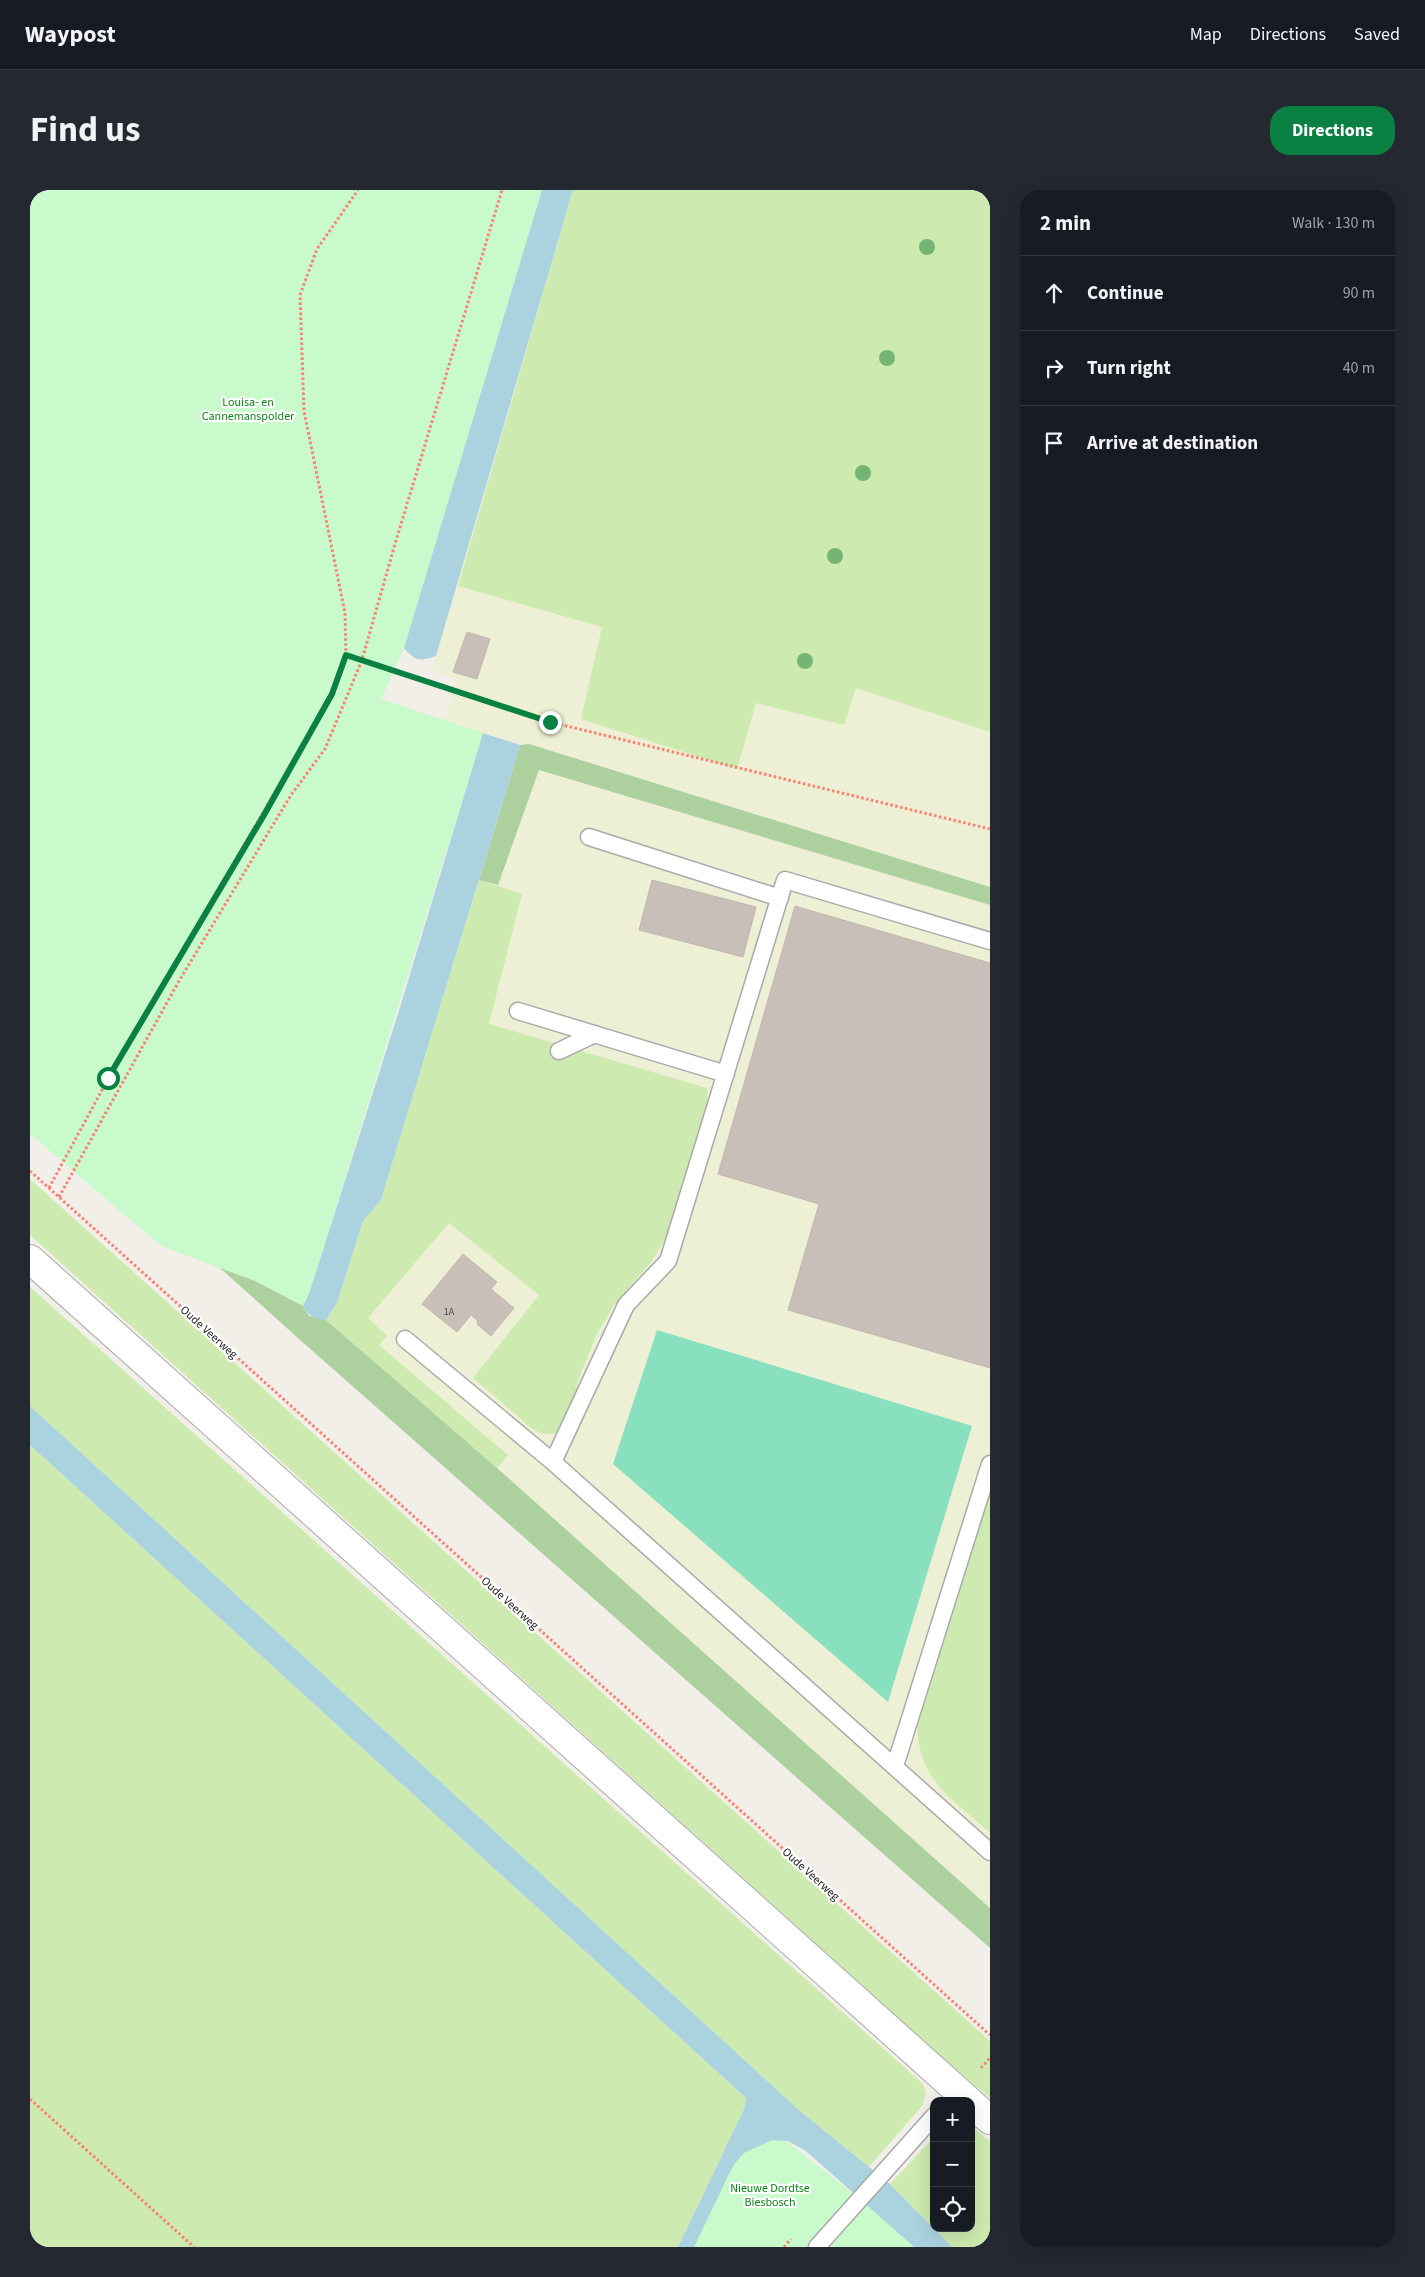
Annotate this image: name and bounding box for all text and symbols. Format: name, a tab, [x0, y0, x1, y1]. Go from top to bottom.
text: Waypost	[25, 17, 116, 52]
text: Map	[1190, 22, 1222, 47]
text: Directions	[1250, 22, 1326, 47]
text: Saved	[1354, 22, 1400, 47]
text: Find us	[30, 105, 140, 155]
button: Directions	[1270, 106, 1395, 155]
text: 2 min	[1040, 208, 1091, 238]
text: Walk · 130 m	[1292, 212, 1375, 234]
icon: ahead	[1040, 279, 1068, 307]
text: Continue	[1087, 280, 1164, 307]
text: 90 m	[1343, 282, 1375, 304]
icon: right	[1040, 354, 1068, 382]
text: Turn right	[1087, 355, 1171, 382]
text: 40 m	[1343, 357, 1375, 379]
park label: Louisa- en Cannemanspolder	[202, 394, 295, 425]
icon: arrive	[1040, 429, 1068, 457]
text: Arrive at destination	[1087, 430, 1258, 457]
route end	[539, 711, 562, 734]
route start	[97, 1067, 120, 1090]
street label: Oude Veerweg	[176, 1302, 241, 1363]
house number: 1A	[444, 1305, 455, 1319]
street label: Oude Veerweg	[477, 1573, 542, 1634]
street label: Oude Veerweg	[778, 1844, 843, 1905]
map controls	[930, 2097, 975, 2232]
button: +	[930, 2097, 975, 2142]
button: −	[930, 2142, 975, 2187]
park label: Nieuwe Dordtse Biesbosch	[730, 2180, 810, 2211]
button: locate	[930, 2187, 975, 2232]

